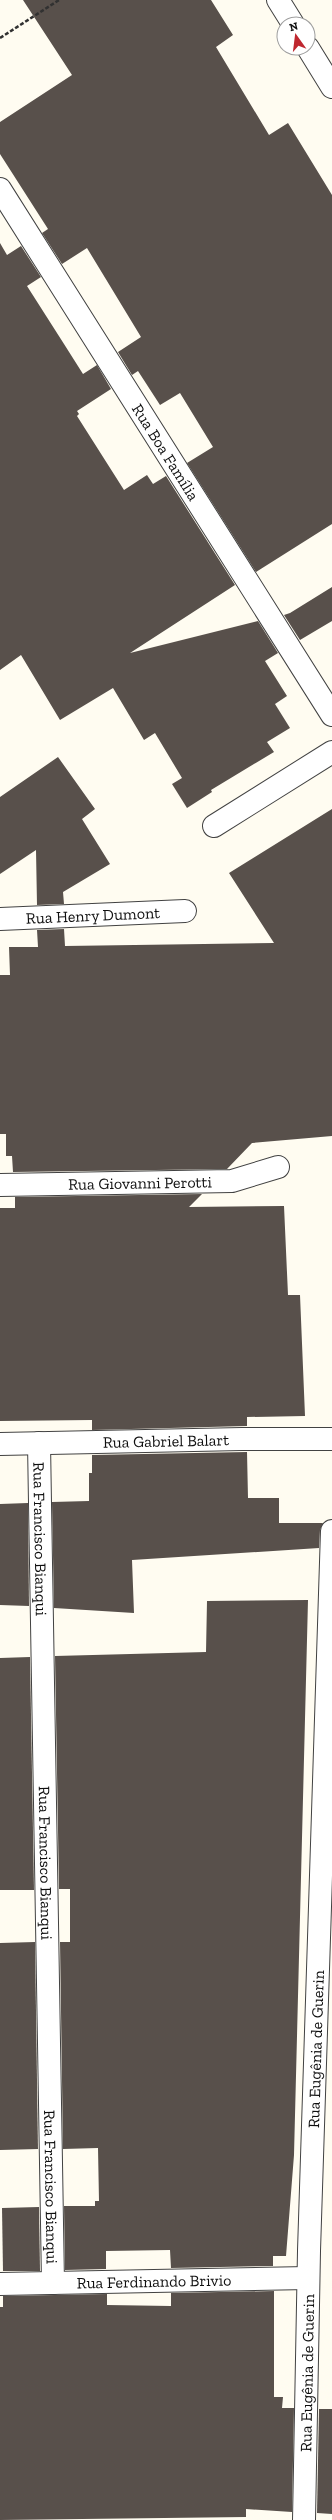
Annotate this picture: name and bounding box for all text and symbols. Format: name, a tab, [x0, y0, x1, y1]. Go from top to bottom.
north arrow	[276, 16, 316, 56]
text: N	[288, 19, 300, 34]
street label: Rua Boa Família	[128, 400, 203, 504]
street label: Rua Henry Dumont	[25, 903, 160, 928]
street label: Rua Giovanni Perotti	[68, 1172, 213, 1194]
street label: Rua Gabriel Balart	[103, 1430, 229, 1452]
street label: Rua Francisco Bianqui	[29, 1462, 51, 1617]
street label: Rua Francisco Bianqui	[35, 1786, 56, 1941]
street label: Rua Eugênia de Guerin	[304, 1969, 328, 2128]
street label: Rua Francisco Bianqui	[40, 2110, 62, 2265]
street label: Rua Ferdinando Brivio	[76, 2270, 231, 2293]
street label: Rua Eugênia de Guerin	[296, 2293, 318, 2452]

